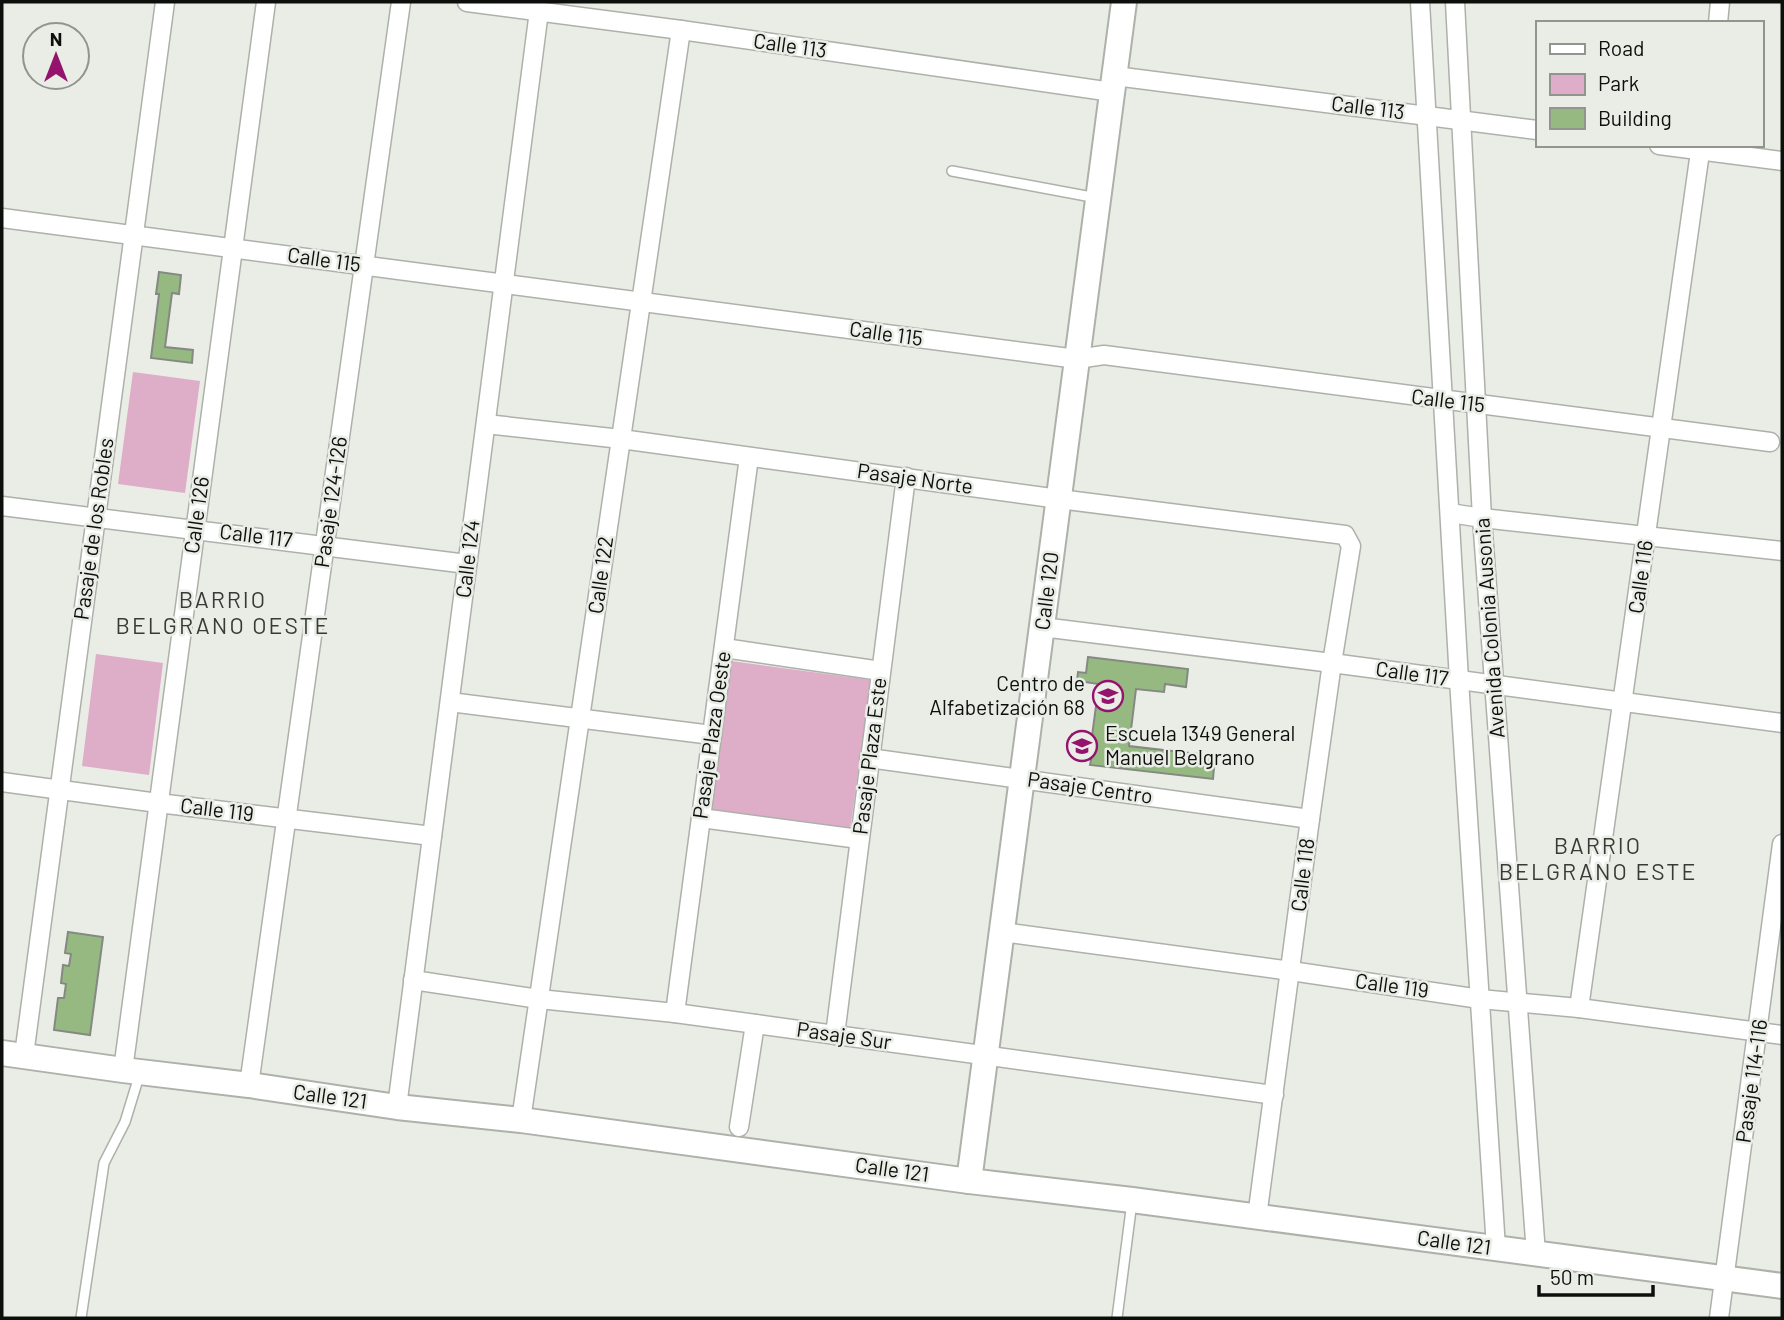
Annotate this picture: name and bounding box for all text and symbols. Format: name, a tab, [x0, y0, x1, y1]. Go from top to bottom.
north arrow	[21, 21, 91, 91]
legend	[1536, 21, 1763, 147]
text: N	[50, 27, 62, 50]
street label: Calle 113	[752, 27, 829, 62]
text: Road	[1598, 35, 1644, 60]
text: Park	[1598, 70, 1639, 95]
street label: Calle 113	[1330, 90, 1406, 123]
text: Building	[1598, 105, 1672, 130]
street label: Calle 115	[286, 241, 363, 276]
street label: Calle 115	[848, 315, 925, 350]
street label: Calle 115	[1410, 383, 1486, 416]
street label: Pasaje 124-126	[308, 435, 351, 569]
street label: Pasaje de los Robles	[67, 436, 118, 621]
street label: Pasaje Norte	[856, 457, 975, 498]
street label: Calle 126	[178, 475, 213, 555]
street label: Avenida Colonia Ausonia	[1468, 517, 1509, 739]
street label: Calle 117	[218, 518, 294, 551]
street label: Calle 124	[449, 518, 484, 599]
street label: Calle 122	[582, 534, 617, 615]
street label: Calle 116	[1622, 538, 1657, 615]
street label: Calle 120	[1028, 550, 1063, 631]
district label: BARRIO BELGRANO OESTE	[116, 585, 330, 639]
street label: Pasaje Plaza Oeste	[686, 649, 735, 820]
street label: Calle 117	[1374, 655, 1450, 690]
place label: Centro de Alfabetización 68	[929, 670, 1085, 719]
street label: Pasaje Plaza Este	[846, 676, 891, 836]
school or university icon: Centro de Alfabetización 68	[1091, 679, 1125, 713]
place label: Escuela 1349 General Manuel Belgrano	[1105, 720, 1295, 769]
school or university icon: Escuela 1349 General Manuel Belgrano	[1065, 729, 1099, 763]
street label: Pasaje Centro	[1026, 765, 1155, 808]
street label: Calle 119	[179, 792, 255, 825]
district label: BARRIO BELGRANO ESTE	[1499, 831, 1697, 885]
street label: Calle 118	[1285, 837, 1318, 913]
street label: Calle 119	[1354, 967, 1431, 1002]
street label: Pasaje Sur	[795, 1015, 894, 1054]
street label: Pasaje 114-116	[1729, 1017, 1772, 1144]
street label: Calle 121	[292, 1078, 369, 1113]
street label: Calle 121	[854, 1151, 931, 1186]
street label: Calle 121	[1416, 1224, 1493, 1259]
scale bar	[1539, 1254, 1653, 1298]
text: 50 m	[1550, 1264, 1594, 1289]

